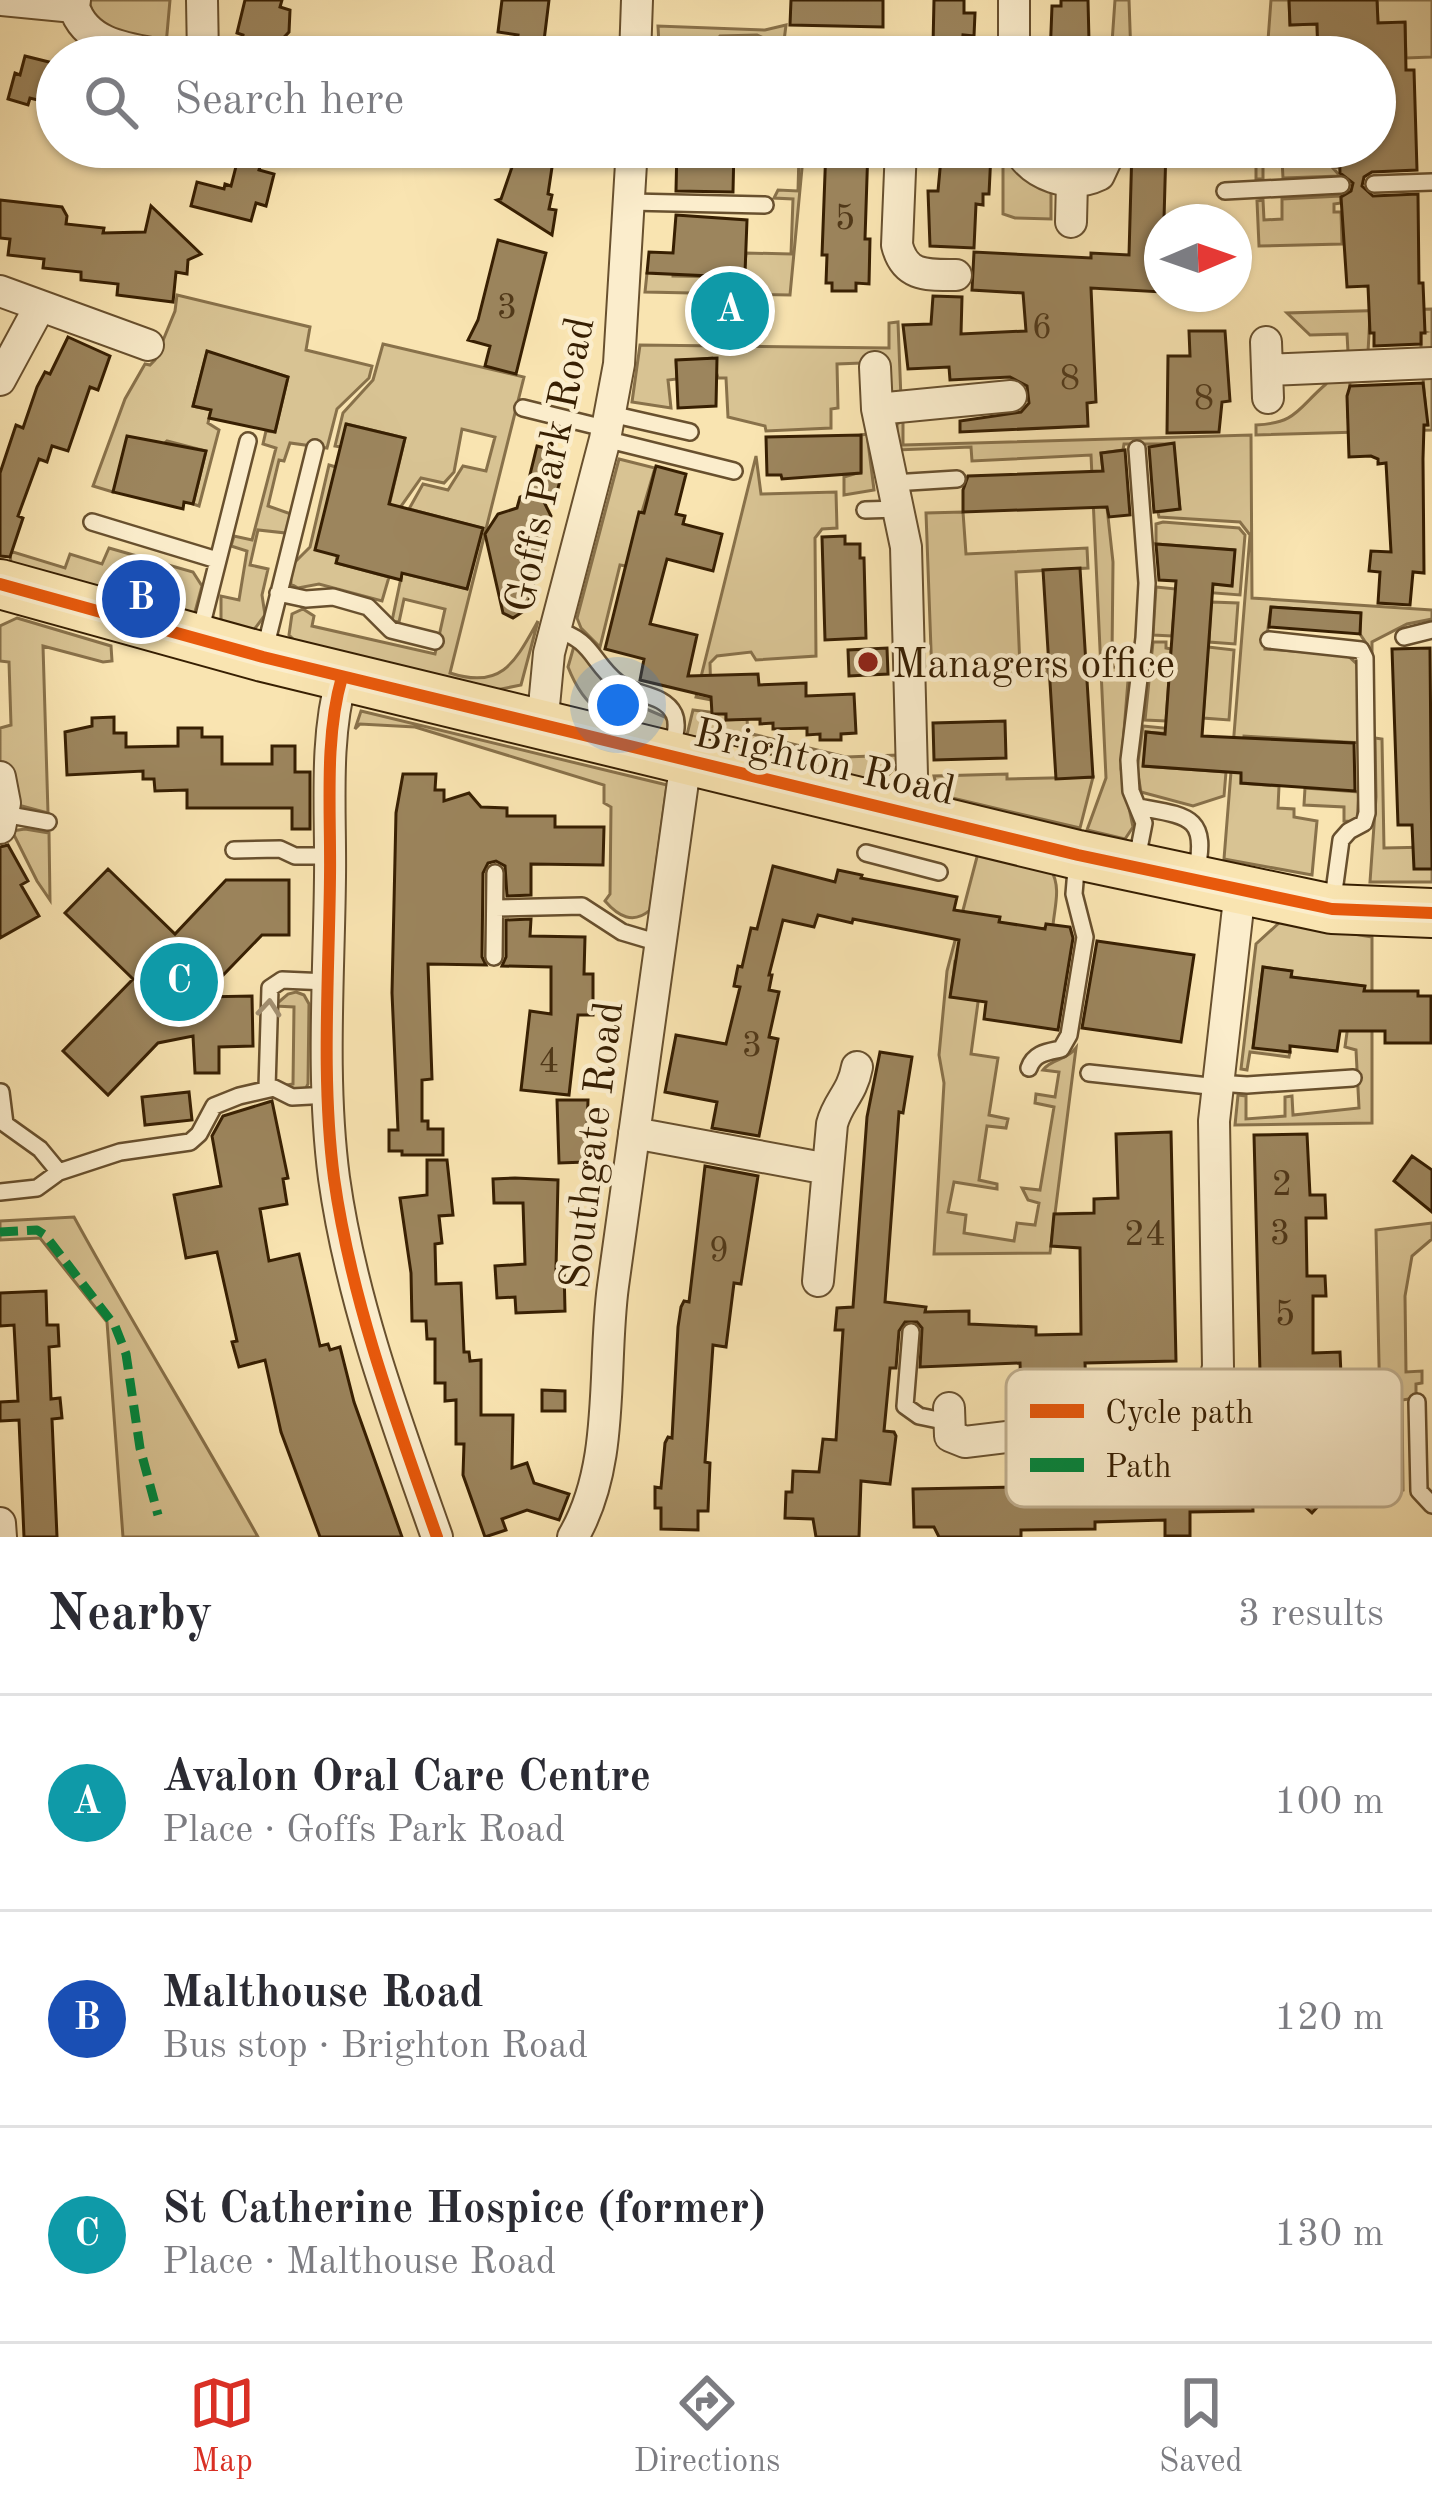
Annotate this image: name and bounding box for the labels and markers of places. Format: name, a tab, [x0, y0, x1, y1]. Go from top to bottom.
pin: A	[691, 266, 769, 356]
pin: B	[102, 554, 180, 644]
place label: Managers office	[892, 645, 1175, 687]
marker: Managers office	[855, 649, 881, 675]
pin: C	[140, 937, 218, 1027]

